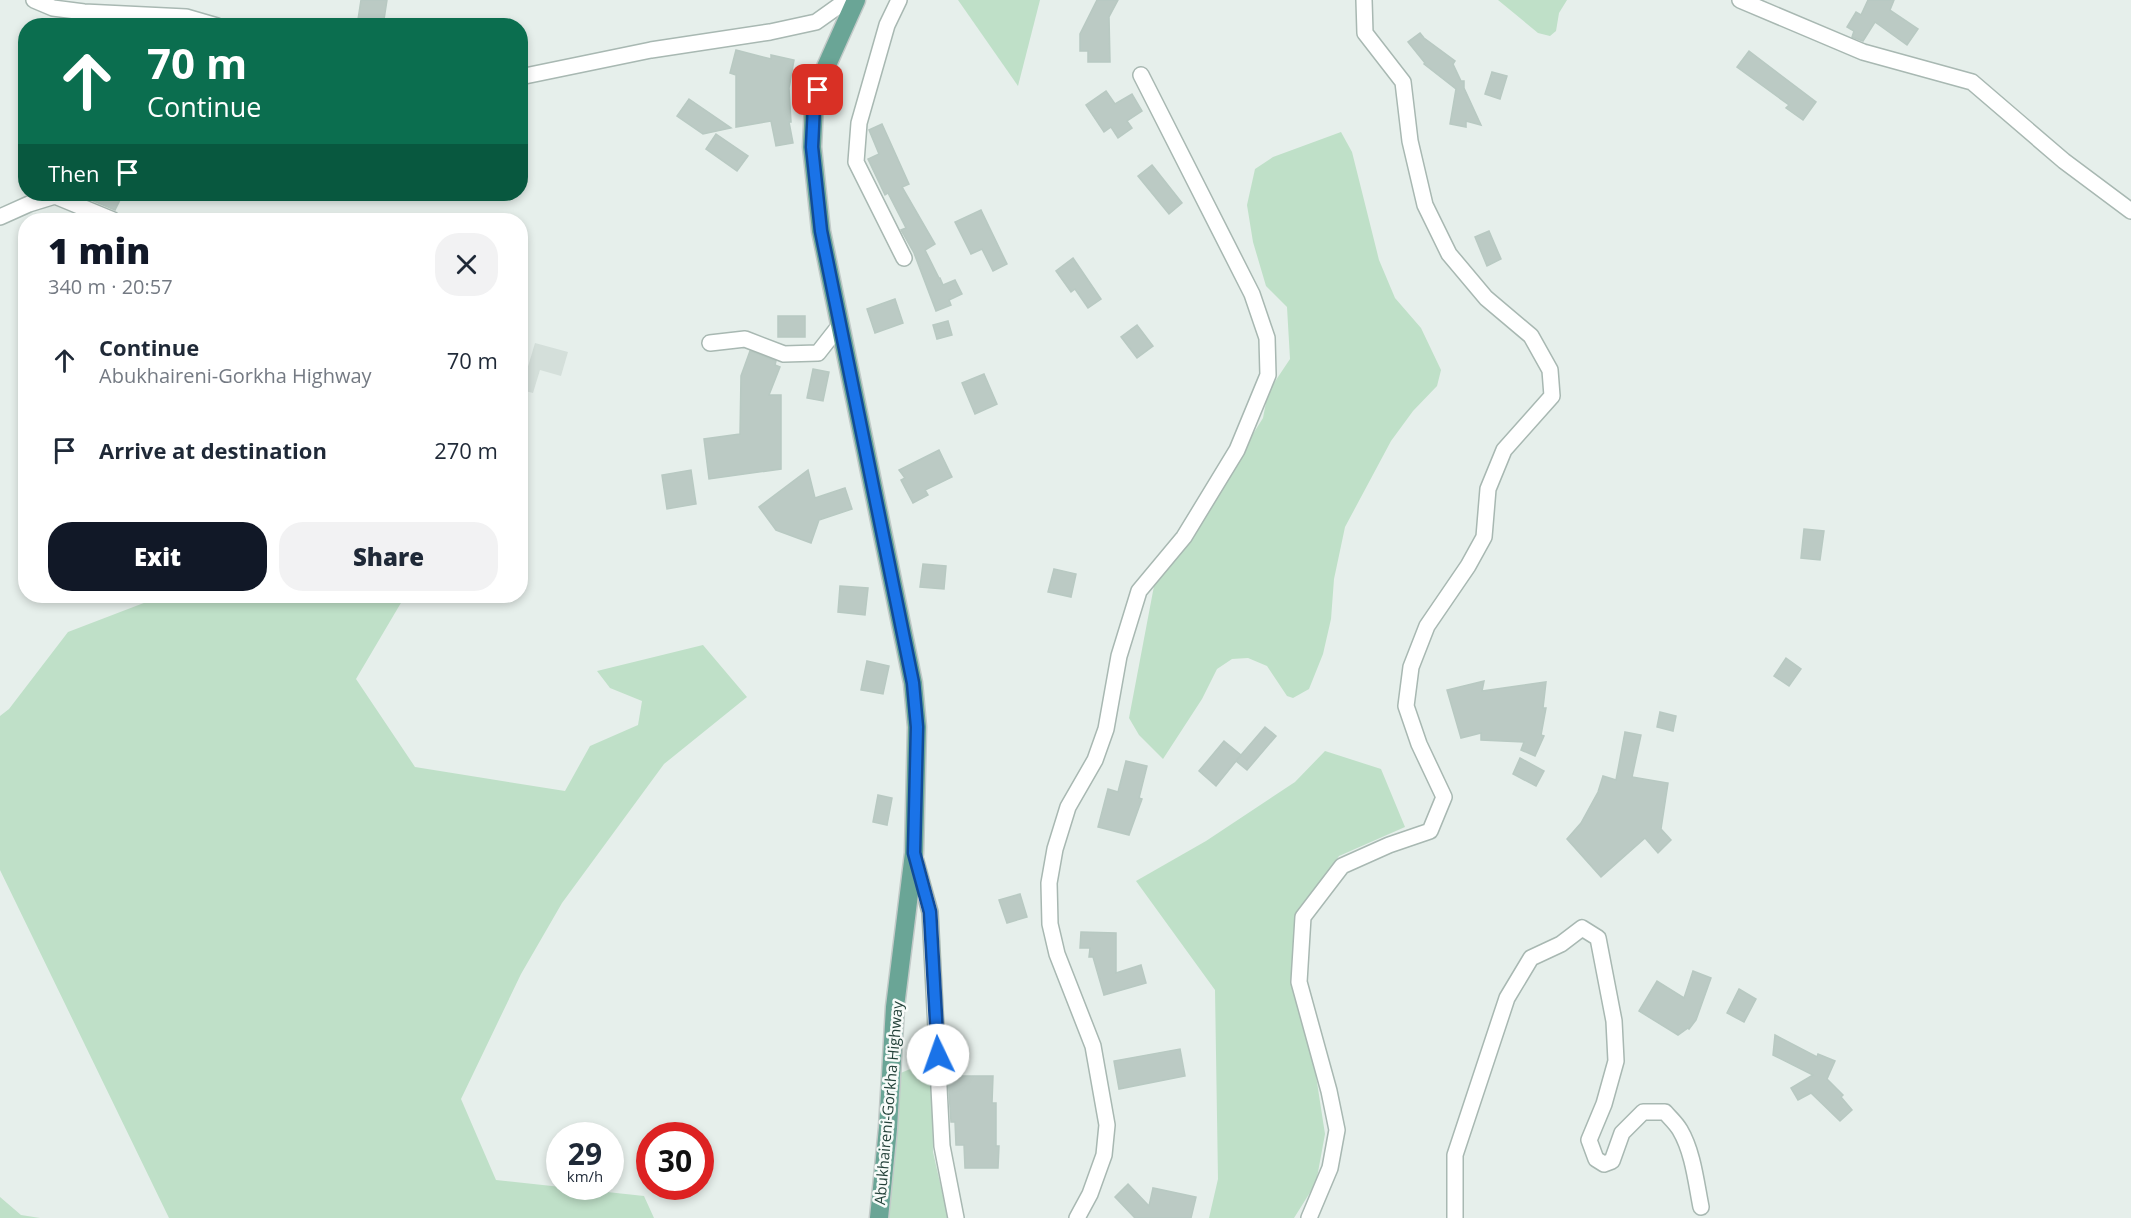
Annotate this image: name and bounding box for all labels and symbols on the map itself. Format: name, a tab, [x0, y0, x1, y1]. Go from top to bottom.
pin	[792, 64, 843, 115]
street label: Abukhaireni-Gorkha Highway	[869, 1000, 907, 1206]
position arrow	[906, 1023, 970, 1087]
speed limit sign: 30	[636, 1122, 714, 1200]

